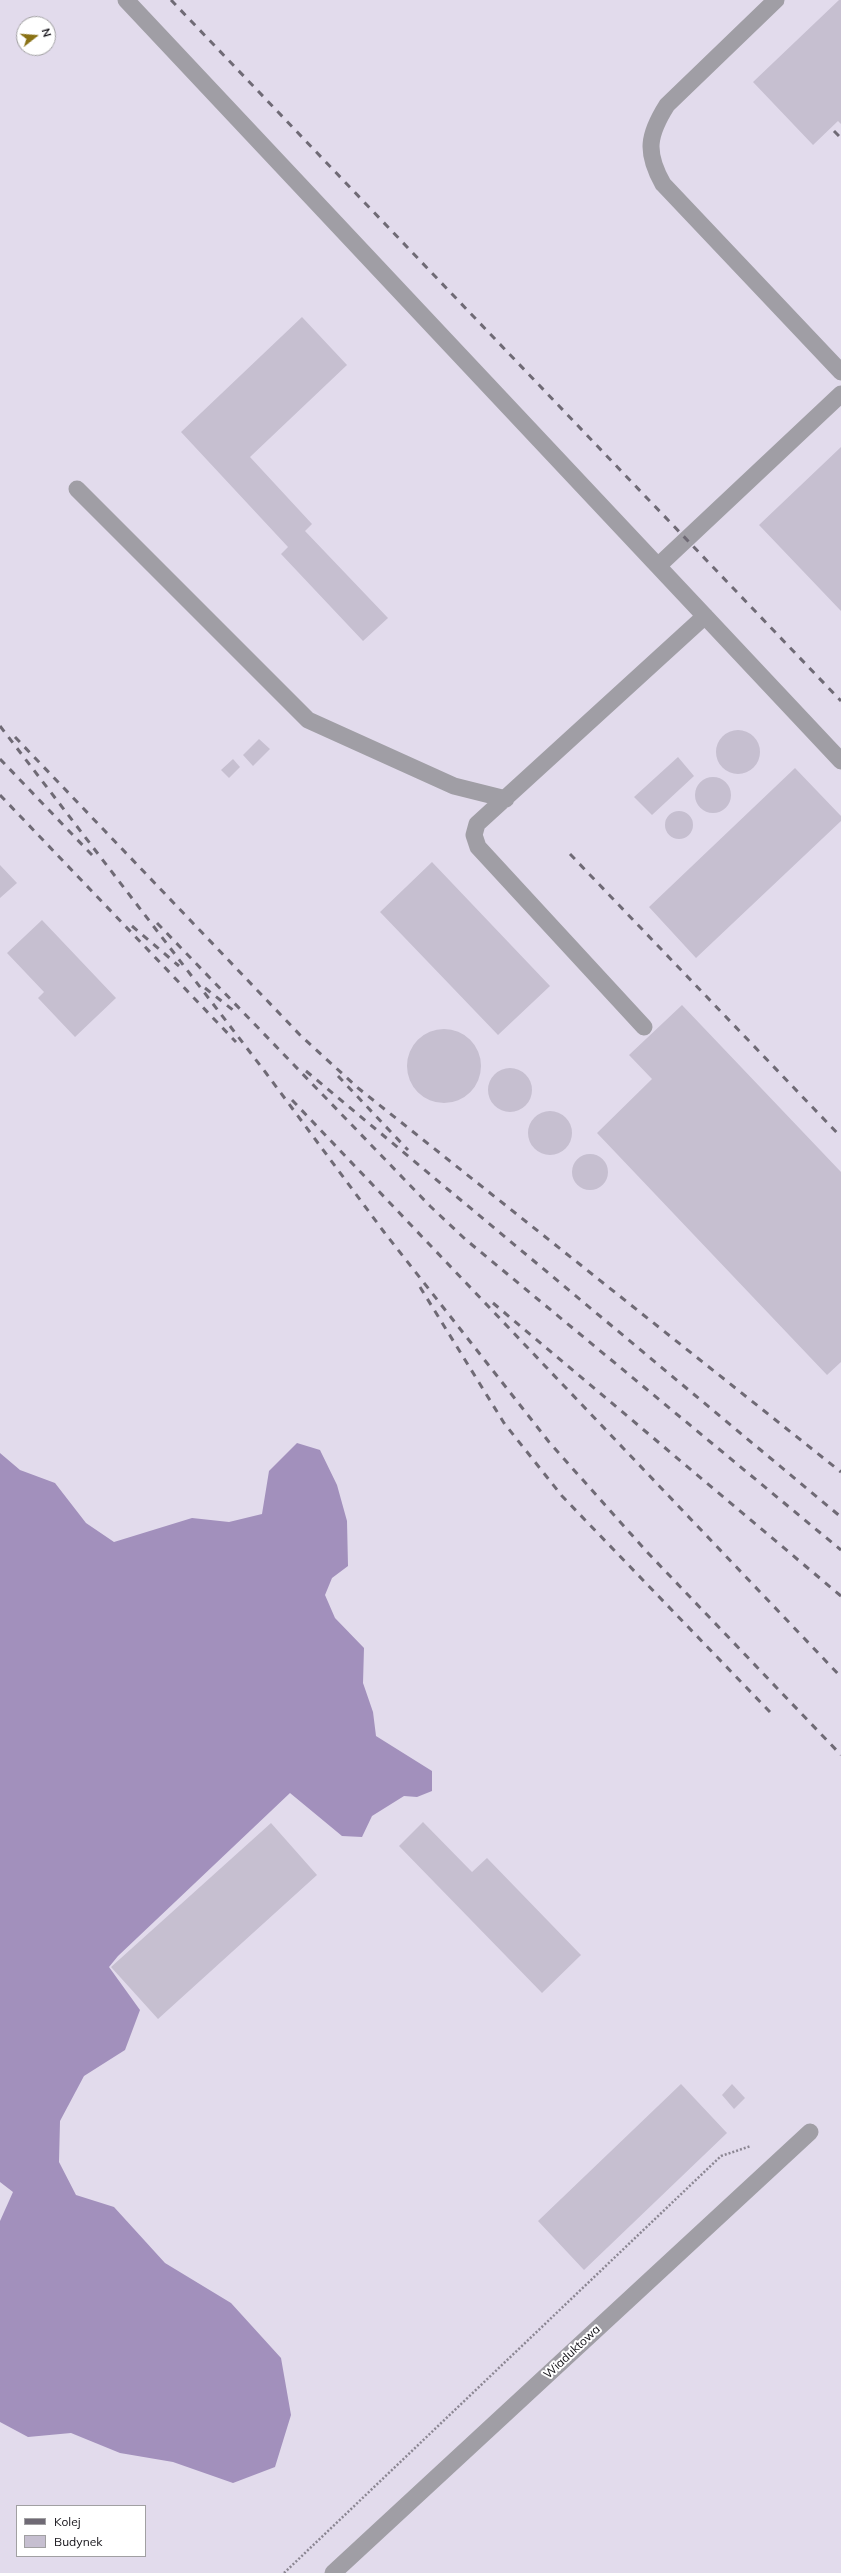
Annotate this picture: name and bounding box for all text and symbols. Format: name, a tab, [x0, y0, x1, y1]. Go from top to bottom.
north arrow	[16, 16, 56, 56]
text: N	[39, 27, 54, 39]
street label: Wiaduktowa	[541, 2322, 603, 2382]
legend	[16, 2505, 146, 2557]
text: Kolej	[54, 2514, 81, 2529]
text: Budynek	[54, 2534, 102, 2549]

